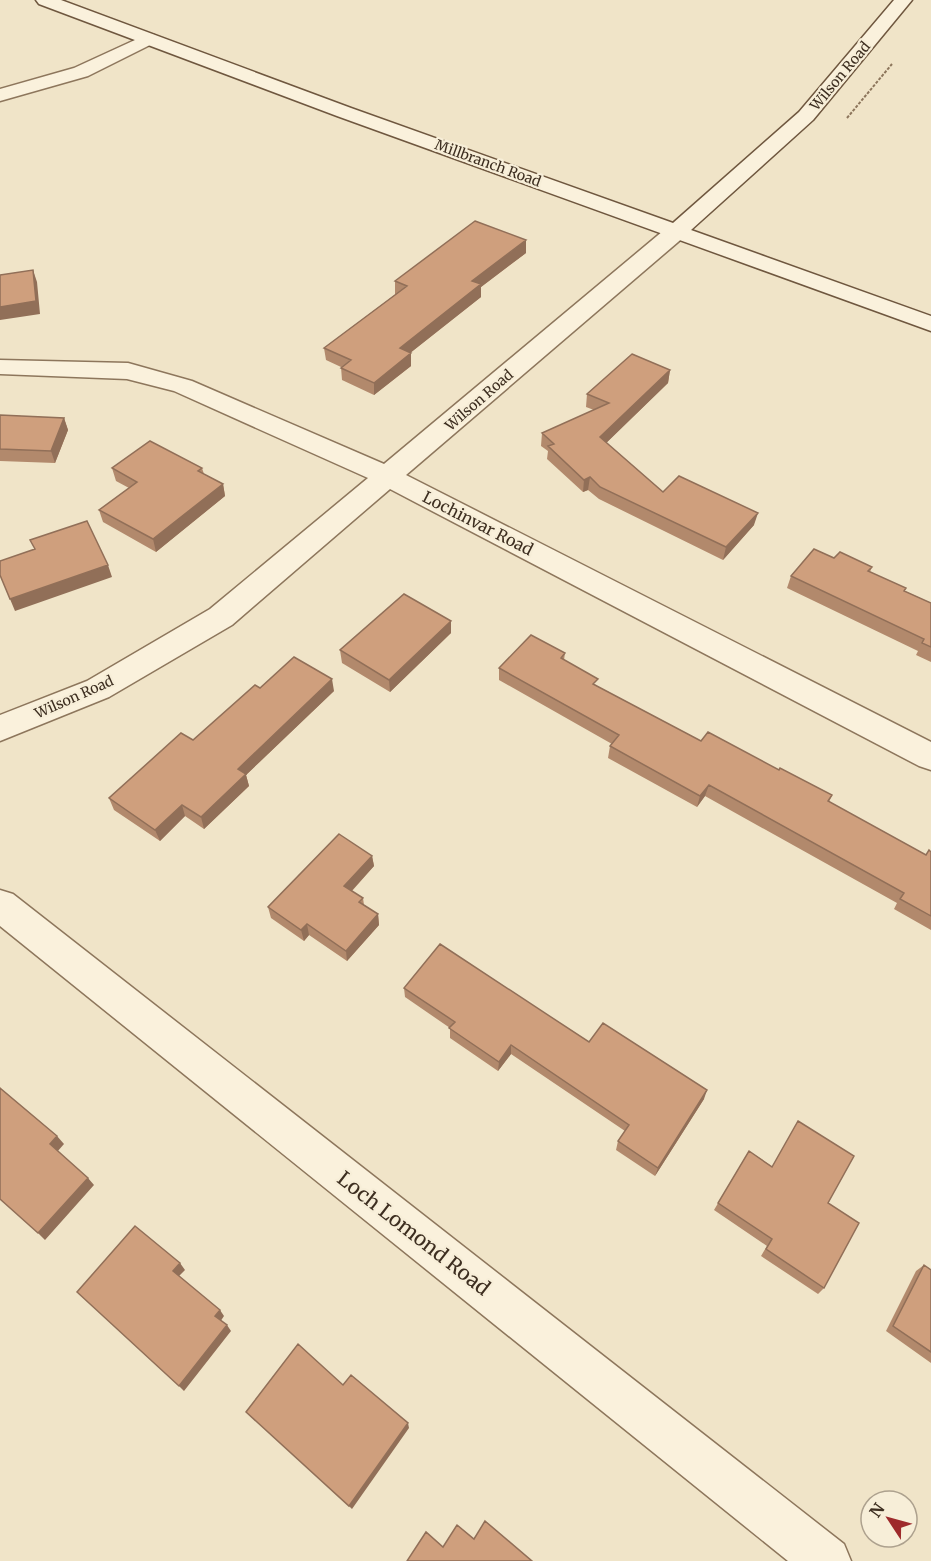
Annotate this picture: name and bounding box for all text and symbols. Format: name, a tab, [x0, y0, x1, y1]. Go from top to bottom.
street label: Wilson Road	[805, 37, 874, 115]
street label: Millbranch Road	[433, 135, 544, 191]
street label: Wilson Road	[440, 365, 517, 435]
street label: Lochinvar Road	[420, 487, 537, 560]
street label: Wilson Road	[31, 671, 117, 723]
street label: Loch Lomond Road	[333, 1166, 495, 1300]
north arrow	[859, 1489, 919, 1549]
text: N	[865, 1499, 889, 1521]

